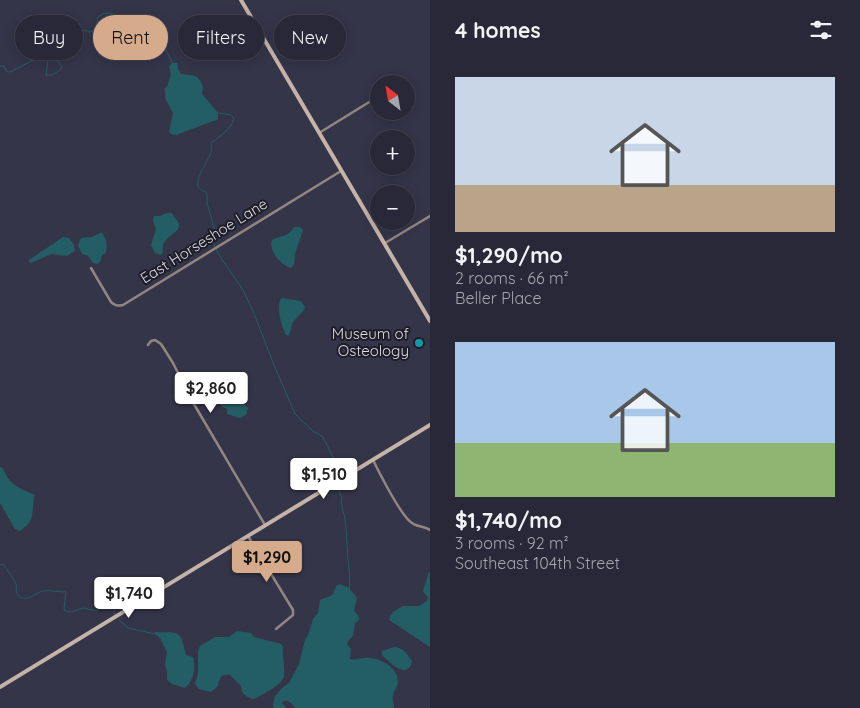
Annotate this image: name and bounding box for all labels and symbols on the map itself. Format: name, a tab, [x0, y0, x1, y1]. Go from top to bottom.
north arrow	[370, 75, 415, 120]
street label: East Horseshoe Lane	[137, 194, 271, 287]
place label: Museum of Osteology	[332, 324, 410, 360]
marker: Museum of Osteology	[413, 337, 425, 349]
pin: $2,860	[170, 372, 252, 414]
pin: $1,510	[283, 458, 365, 500]
pin: $1,290	[226, 540, 308, 583]
pin: $1,740	[88, 576, 170, 619]

